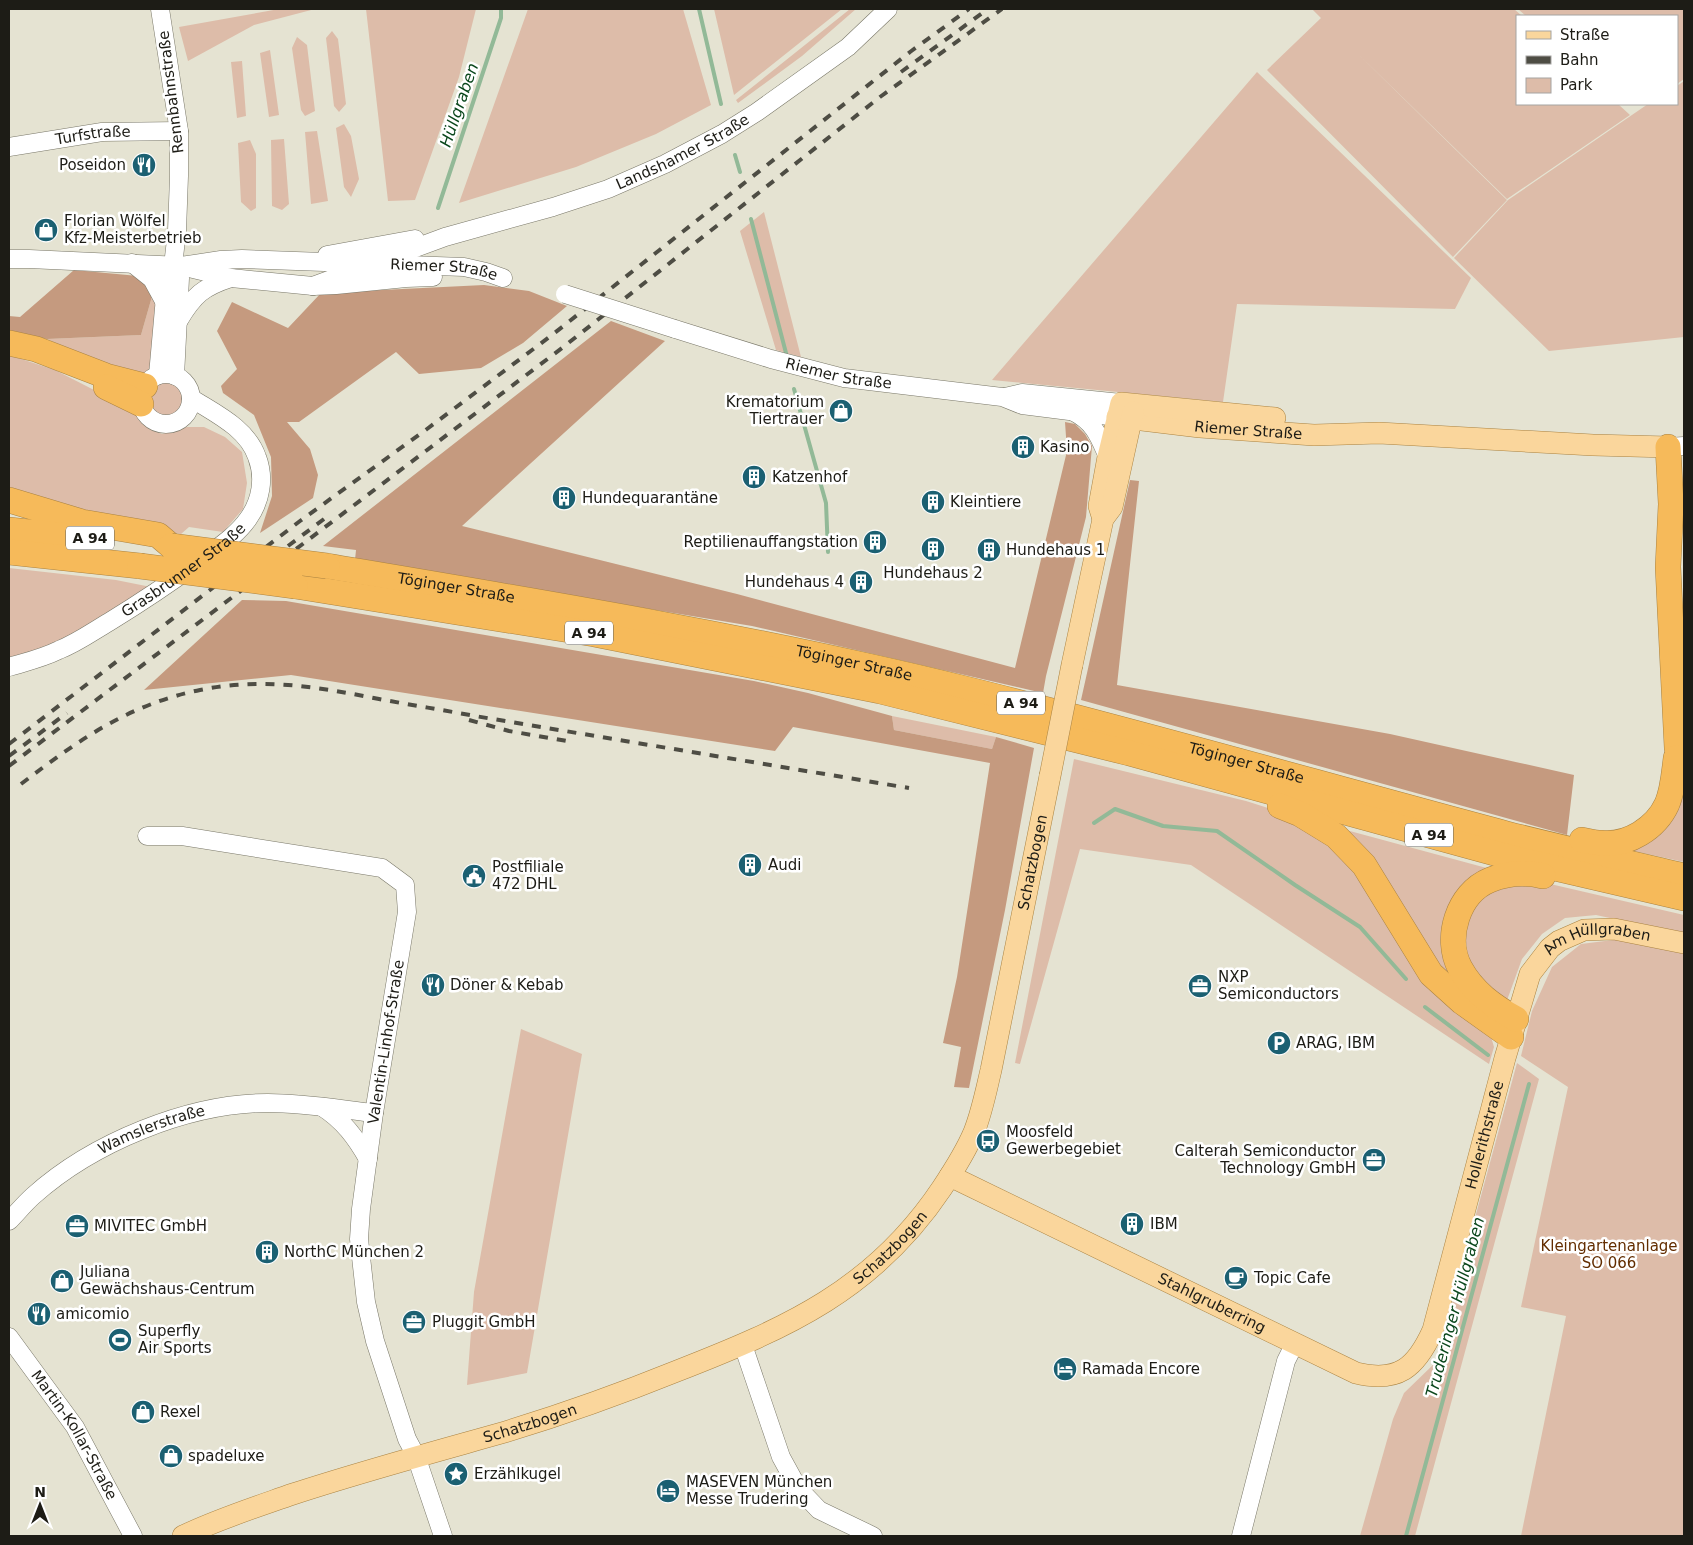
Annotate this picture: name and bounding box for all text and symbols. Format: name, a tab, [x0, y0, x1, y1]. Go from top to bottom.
legend	[1516, 15, 1678, 105]
text: Straße	[1560, 26, 1609, 44]
street label: Rennbahnstraße	[155, 30, 187, 154]
text: Bahn	[1560, 51, 1599, 69]
water label: Hüllgraben	[436, 60, 482, 150]
text: Park	[1560, 76, 1593, 94]
street label: Landshamer Straße	[613, 110, 752, 193]
street label: Turfstraße	[53, 123, 131, 149]
restaurant icon: Poseidon	[131, 152, 157, 178]
place label: Poseidon	[59, 156, 126, 174]
place label: Florian Wölfel Kfz-Meisterbetrieb	[64, 212, 202, 247]
shop icon: Florian Wölfel Kfz-Meisterbetrieb	[33, 217, 59, 243]
street label: Riemer Straße	[390, 255, 500, 284]
street label: Riemer Straße	[784, 354, 893, 393]
place label: Krematorium Tiertrauer	[726, 393, 825, 428]
shop icon: Krematorium Tiertrauer	[828, 398, 854, 424]
street label: Riemer Straße	[1193, 417, 1303, 443]
building icon: Kasino	[1010, 434, 1036, 460]
place label: Kasino	[1040, 438, 1089, 456]
building icon: Katzenhof	[741, 464, 767, 490]
place label: Katzenhof	[772, 468, 848, 486]
building icon: Hundequarantäne	[551, 485, 577, 511]
place label: Hundequarantäne	[582, 489, 718, 507]
building icon: Kleintiere	[920, 489, 946, 515]
place label: Kleintiere	[950, 493, 1021, 511]
street label: Grasbrunner Straße	[118, 520, 249, 621]
road number: A 94	[66, 526, 114, 550]
building icon: Reptilienauffangstation	[862, 529, 888, 555]
place label: Reptilienauffangstation	[684, 533, 858, 551]
building icon: Hundehaus 2	[920, 536, 946, 562]
building icon: Hundehaus 1	[976, 537, 1002, 563]
place label: Hundehaus 1	[1006, 541, 1105, 559]
place label: Hundehaus 2	[883, 564, 983, 582]
street label: Töginger Straße	[395, 569, 516, 607]
building icon: Hundehaus 4	[848, 569, 874, 595]
place label: Hundehaus 4	[745, 573, 844, 591]
road number: A 94	[565, 622, 613, 644]
street label: Töginger Straße	[793, 642, 914, 685]
road number: A 94	[997, 691, 1045, 714]
street label: Töginger Straße	[1186, 738, 1306, 787]
street label: Schatzbogen	[1014, 813, 1051, 912]
road number: A 94	[1405, 824, 1453, 846]
building icon: Audi	[737, 852, 763, 878]
place label: Audi	[768, 856, 801, 874]
place label: Postfiliale 472 DHL	[492, 858, 564, 893]
public building icon: Postfiliale 472 DHL	[461, 863, 487, 889]
street label: Am Hüllgraben	[1539, 920, 1652, 958]
street label: Valentin-Linhof-Straße	[364, 959, 408, 1125]
place label: NXP Semiconductors	[1218, 968, 1339, 1003]
restaurant icon: Döner & Kebab	[420, 972, 446, 998]
office icon: NXP Semiconductors	[1187, 973, 1213, 999]
place label: Döner & Kebab	[450, 976, 563, 994]
parking icon: ARAG, IBM	[1266, 1030, 1292, 1056]
place label: ARAG, IBM	[1296, 1034, 1375, 1052]
street label: Hollerithstraße	[1462, 1079, 1508, 1191]
street label: Wamslerstraße	[95, 1102, 207, 1158]
place label: Moosfeld Gewerbegebiet	[1006, 1123, 1121, 1158]
bus stop icon: Moosfeld Gewerbegebiet	[975, 1128, 1001, 1154]
place label: Calterah Semiconductor Technology GmbH	[1174, 1142, 1357, 1177]
office icon: Calterah Semiconductor Technology GmbH	[1361, 1147, 1387, 1173]
street label: Schatzbogen	[850, 1207, 931, 1288]
building icon: IBM	[1119, 1211, 1145, 1237]
office icon: MIVITEC GmbH	[64, 1213, 90, 1239]
place label: IBM	[1150, 1215, 1178, 1233]
water label: Truderinger Hüllgraben	[1422, 1215, 1488, 1399]
place label: MIVITEC GmbH	[94, 1217, 207, 1235]
park label: Kleingartenanlage SO 066	[1540, 1237, 1678, 1272]
building icon: NorthC München 2	[254, 1239, 280, 1265]
place label: NorthC München 2	[284, 1243, 424, 1261]
place label: Juliana Gewächshaus-Centrum	[79, 1263, 255, 1298]
cafe icon: Topic Cafe	[1223, 1265, 1249, 1291]
shop icon: Juliana Gewächshaus-Centrum	[49, 1268, 75, 1294]
street label: Stahlgruberring	[1155, 1269, 1269, 1337]
place label: Topic Cafe	[1253, 1269, 1331, 1287]
restaurant icon: amicomio	[26, 1301, 52, 1327]
place label: amicomio	[56, 1305, 129, 1323]
office icon: Pluggit GmbH	[401, 1309, 427, 1335]
place label: Pluggit GmbH	[432, 1313, 536, 1331]
place label: Superfly Air Sports	[138, 1322, 212, 1357]
sports icon: Superfly Air Sports	[107, 1327, 133, 1353]
hotel icon: Ramada Encore	[1052, 1356, 1078, 1382]
place label: Ramada Encore	[1082, 1360, 1200, 1378]
street label: Martin-Kollar-Straße	[27, 1367, 121, 1503]
shop icon: Rexel	[130, 1399, 156, 1425]
street label: Schatzbogen	[481, 1400, 579, 1447]
place label: Rexel	[160, 1403, 201, 1421]
shop icon: spadeluxe	[158, 1443, 184, 1469]
place label: spadeluxe	[188, 1447, 265, 1465]
place icon: Erzählkugel	[443, 1461, 469, 1487]
place label: Erzählkugel	[474, 1465, 561, 1483]
place label: MASEVEN München Messe Trudering	[686, 1473, 832, 1508]
hotel icon: MASEVEN München Messe Trudering	[655, 1478, 681, 1504]
north arrow	[15, 1480, 65, 1530]
text: N	[34, 1484, 46, 1500]

